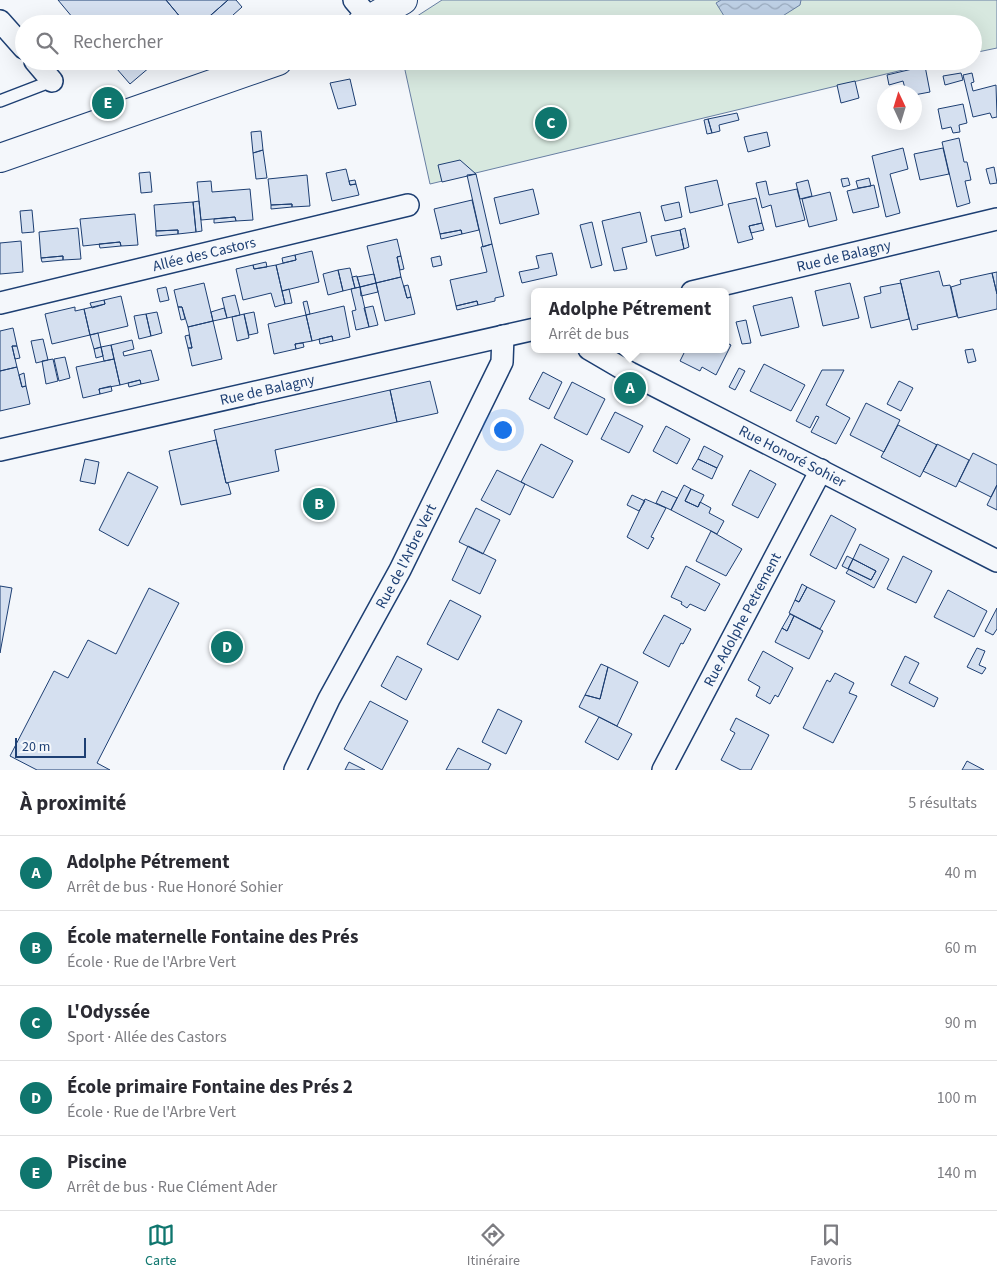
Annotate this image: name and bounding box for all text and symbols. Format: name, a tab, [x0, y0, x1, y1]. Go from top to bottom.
search box	[15, 15, 982, 70]
icon: search	[33, 29, 61, 57]
text: Rechercher	[73, 29, 163, 56]
pin: E	[92, 84, 124, 122]
north arrow	[877, 85, 922, 130]
pin: C	[535, 104, 567, 142]
street label: Allée des Castors	[151, 232, 258, 277]
street label: Rue de Balagny	[794, 235, 893, 278]
popup	[531, 288, 729, 353]
text: Adolphe Pétrement	[549, 296, 711, 323]
text: Arrêt de bus	[549, 323, 629, 345]
street label: Rue de Balagny	[218, 369, 317, 411]
pin: A	[614, 369, 646, 407]
your location	[490, 417, 516, 443]
street label: Rue Honoré Sohier	[735, 420, 850, 493]
pin: B	[303, 485, 335, 523]
street label: Rue de l'Arbre Vert	[371, 500, 442, 613]
street label: Rue Adolphe Petrement	[699, 549, 787, 691]
pin: D	[211, 628, 243, 666]
scale bar	[15, 735, 86, 758]
text: 20 m	[22, 737, 50, 757]
text: À proximité	[20, 788, 126, 818]
text: 5 résultats	[908, 792, 977, 814]
text: Adolphe Pétrement	[67, 849, 229, 876]
text: A	[31, 862, 41, 884]
text: 40 m	[945, 862, 977, 884]
text: Arrêt de bus · Rue Honoré Sohier	[67, 876, 283, 898]
text: École maternelle Fontaine des Prés	[67, 924, 358, 951]
text: B	[31, 937, 41, 959]
text: 60 m	[945, 937, 977, 959]
text: École · Rue de l'Arbre Vert	[67, 951, 236, 973]
text: L'Odyssée	[67, 999, 150, 1026]
text: C	[31, 1012, 41, 1034]
text: 90 m	[945, 1012, 977, 1034]
text: Sport · Allée des Castors	[67, 1026, 227, 1048]
text: École primaire Fontaine des Prés 2	[67, 1074, 353, 1101]
text: D	[31, 1087, 41, 1109]
text: 100 m	[937, 1087, 977, 1109]
text: École · Rue de l'Arbre Vert	[67, 1101, 236, 1123]
text: Piscine	[67, 1149, 127, 1176]
text: E	[32, 1162, 40, 1184]
text: 140 m	[937, 1162, 977, 1184]
text: Arrêt de bus · Rue Clément Ader	[67, 1176, 277, 1198]
tab: Carte	[145, 1221, 177, 1271]
tab: Itinéraire	[467, 1221, 520, 1271]
tab: Favoris	[810, 1221, 852, 1271]

